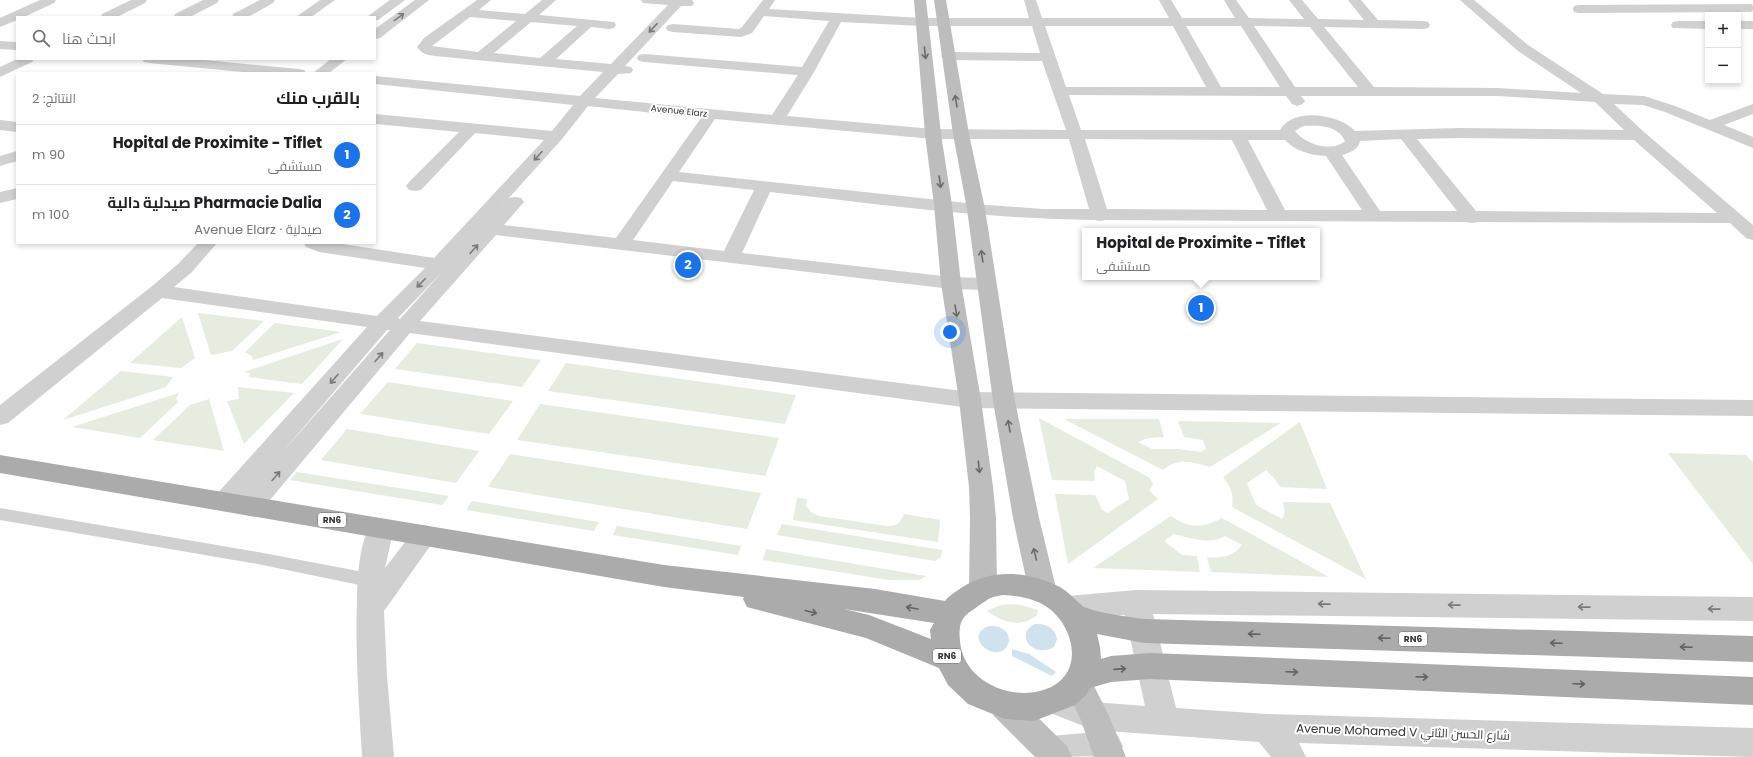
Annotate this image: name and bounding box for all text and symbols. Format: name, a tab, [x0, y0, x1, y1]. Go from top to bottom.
map controls	[1705, 12, 1741, 84]
button: +	[1705, 12, 1741, 48]
one-way arrow	[394, 13, 405, 22]
search box	[16, 16, 376, 60]
one-way arrow	[649, 23, 658, 33]
icon: search	[30, 27, 52, 49]
text: ابحث هنا	[62, 28, 116, 49]
one-way arrow	[921, 46, 929, 59]
button: −	[1705, 48, 1741, 84]
text: بالقرب منك	[276, 86, 360, 110]
text: النتائج: 2	[32, 89, 76, 108]
one-way arrow	[951, 94, 959, 107]
street label: Avenue Elarz	[650, 102, 708, 120]
text: Hopital de Proximite - Tiflet	[113, 132, 322, 153]
text: 90 m	[32, 145, 65, 164]
text: 1	[345, 145, 349, 164]
one-way arrow	[533, 151, 542, 161]
text: مستشفى	[268, 157, 322, 176]
one-way arrow	[936, 175, 944, 188]
text: Pharmacie Dalia صيدلية دالية	[108, 192, 322, 213]
text: 100 m	[32, 205, 69, 224]
text: 2	[343, 205, 351, 224]
text: صيدلية · Avenue Elarz	[194, 220, 322, 239]
popup	[1082, 228, 1320, 280]
text: Hopital de Proximite - Tiflet	[1096, 232, 1306, 253]
one-way arrow	[470, 244, 479, 254]
pin: 2	[675, 250, 701, 280]
one-way arrow	[978, 250, 986, 263]
text: مستشفى	[1096, 257, 1151, 276]
one-way arrow	[416, 278, 426, 288]
pin: 1	[1188, 293, 1214, 323]
one-way arrow	[952, 304, 960, 317]
your location	[940, 322, 960, 342]
one-way arrow	[374, 351, 383, 362]
one-way arrow	[329, 373, 338, 384]
one-way arrow	[1004, 420, 1012, 433]
one-way arrow	[975, 460, 983, 473]
one-way arrow	[271, 471, 280, 482]
road number: RN6	[318, 513, 346, 527]
one-way arrow	[1030, 547, 1038, 560]
one-way arrow	[1318, 600, 1331, 608]
one-way arrow	[1448, 602, 1461, 609]
one-way arrow	[906, 603, 919, 611]
one-way arrow	[1578, 603, 1591, 611]
one-way arrow	[1708, 605, 1721, 613]
one-way arrow	[804, 609, 817, 616]
one-way arrow	[1248, 630, 1261, 638]
road number: RN6	[1399, 632, 1427, 646]
one-way arrow	[1378, 634, 1391, 642]
one-way arrow	[1550, 640, 1563, 647]
one-way arrow	[1680, 644, 1693, 651]
road number: RN6	[933, 649, 961, 663]
one-way arrow	[1113, 665, 1126, 672]
one-way arrow	[1285, 668, 1298, 676]
one-way arrow	[1415, 674, 1428, 681]
one-way arrow	[1573, 680, 1586, 687]
street label: Avenue Mohamed V شارع الحسن الثاني	[1296, 719, 1510, 746]

